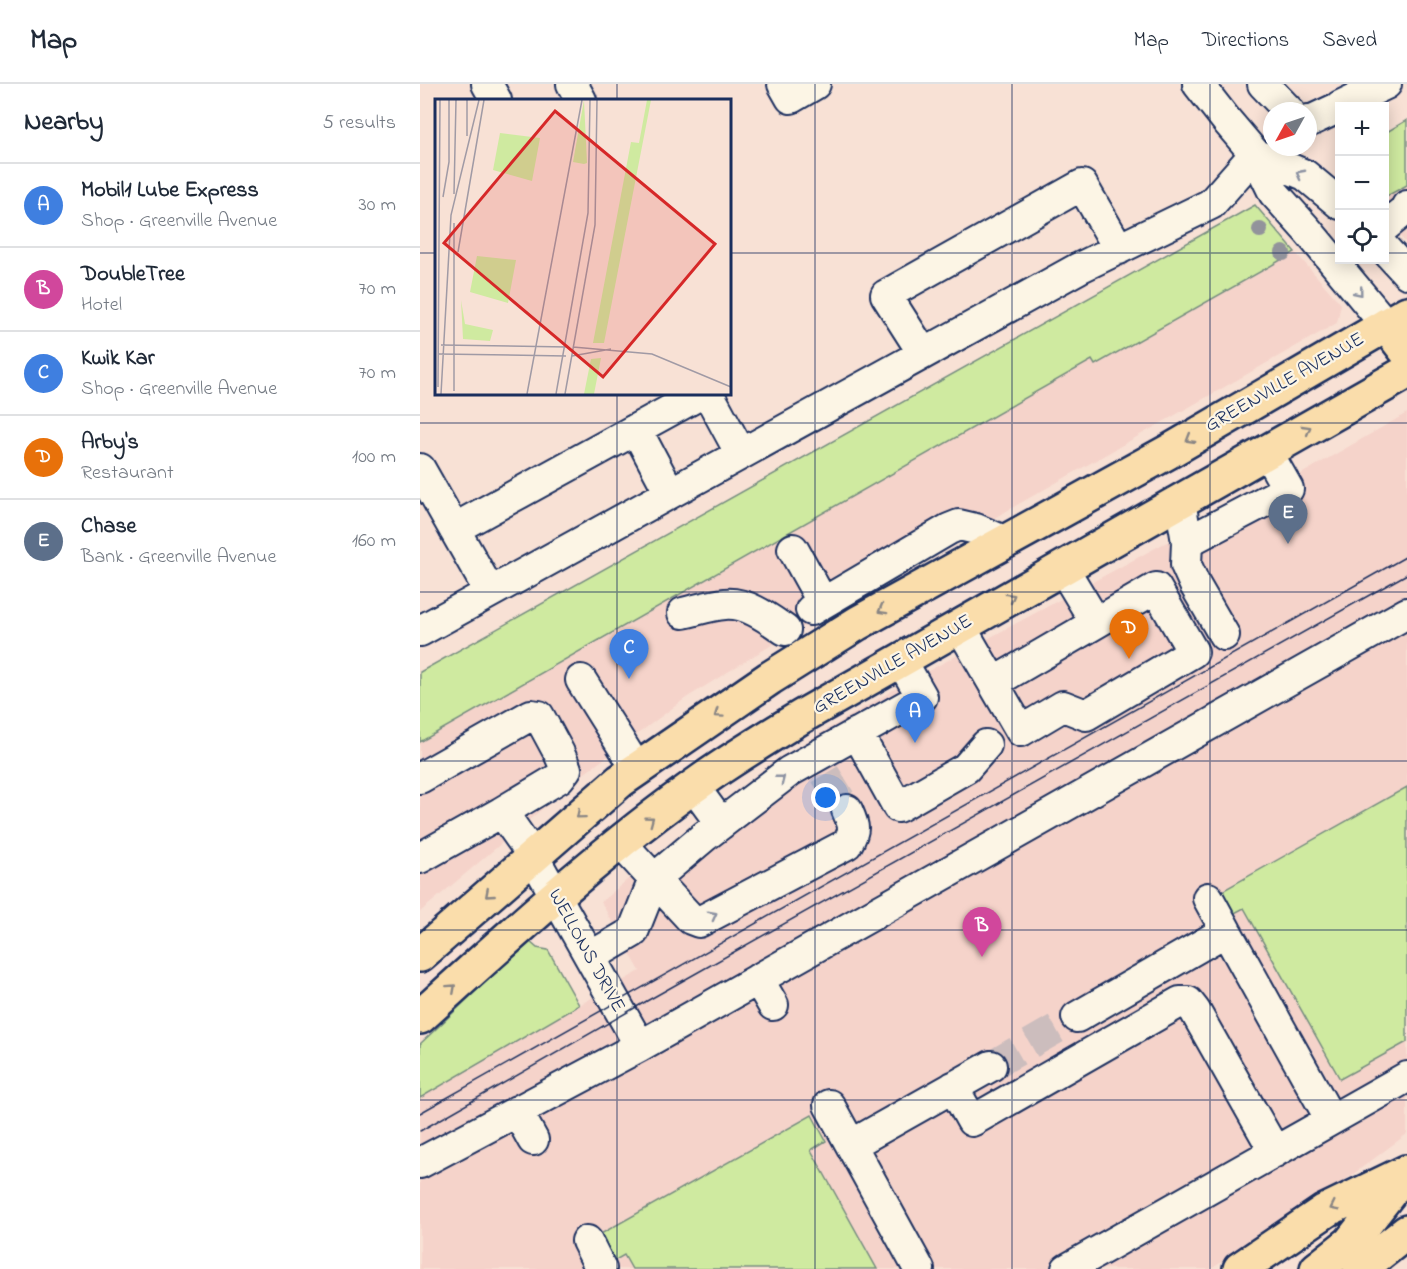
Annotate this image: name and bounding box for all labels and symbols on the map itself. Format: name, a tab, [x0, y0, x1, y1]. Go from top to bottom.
inset map	[435, 99, 730, 394]
north arrow	[1263, 102, 1317, 156]
one-way arrow	[1296, 170, 1307, 181]
one-way arrow	[1351, 285, 1362, 296]
street label: GREENVILLE AVENUE	[1200, 326, 1370, 440]
one-way arrow	[1300, 425, 1311, 437]
one-way arrow	[1186, 432, 1196, 444]
pin: E	[1268, 494, 1308, 544]
one-way arrow	[1005, 593, 1015, 605]
one-way arrow	[878, 602, 889, 614]
street label: GREENVILLE AVENUE	[809, 610, 977, 720]
pin: D	[1110, 610, 1148, 659]
pin: C	[610, 630, 648, 679]
pin: A	[896, 694, 934, 743]
one-way arrow	[714, 707, 724, 719]
one-way arrow	[774, 775, 785, 786]
your location	[811, 783, 840, 812]
one-way arrow	[576, 808, 587, 819]
one-way arrow	[643, 816, 654, 827]
street label: WELLONS DRIVE	[540, 884, 632, 1018]
one-way arrow	[485, 887, 496, 898]
pin: B	[962, 908, 1002, 957]
one-way arrow	[707, 911, 717, 922]
one-way arrow	[445, 984, 456, 995]
one-way arrow	[1330, 1199, 1341, 1211]

